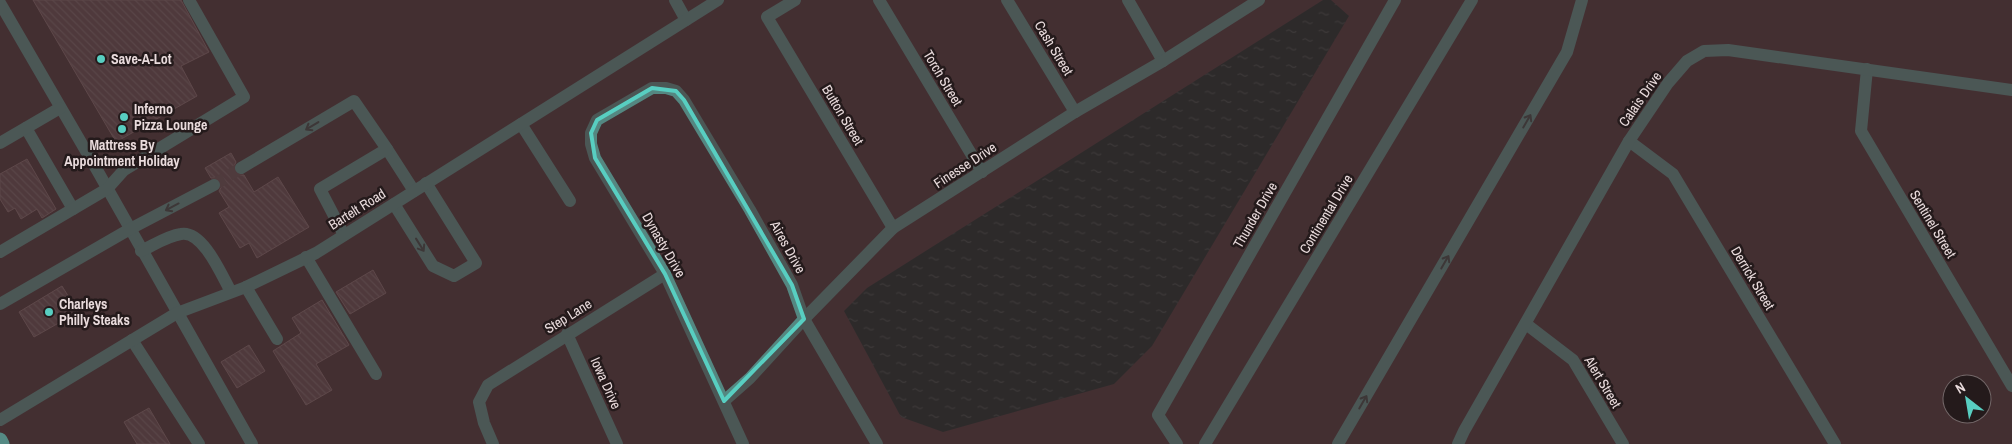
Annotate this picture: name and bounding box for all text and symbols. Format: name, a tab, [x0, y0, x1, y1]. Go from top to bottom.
street label: Cash Street	[1031, 17, 1077, 79]
street label: Torch Street	[919, 47, 967, 109]
place label: Save-A-Lot	[111, 50, 172, 68]
marker: Save-A-Lot	[95, 53, 107, 65]
street label: Calais Drive	[1615, 68, 1665, 130]
street label: Button Street	[818, 82, 868, 148]
place label: Inferno Pizza Lounge	[134, 100, 207, 134]
marker: Inferno Pizza Lounge	[118, 111, 130, 123]
one-way arrow	[1522, 115, 1532, 129]
one-way arrow	[306, 121, 320, 131]
marker: Mattress By Appointment Holiday	[116, 123, 128, 135]
place label: Mattress By Appointment Holiday	[64, 136, 180, 170]
street label: Finesse Drive	[930, 138, 1000, 192]
street label: Continental Drive	[1295, 171, 1357, 257]
street label: Thunder Drive	[1229, 179, 1281, 251]
street label: Bartelt Road	[325, 184, 389, 234]
street label: Sentinel Street	[1906, 187, 1960, 261]
one-way arrow	[165, 203, 180, 212]
street label: Dynasty Drive	[638, 209, 690, 281]
street label: Aires Drive	[766, 217, 810, 276]
one-way arrow	[415, 238, 425, 252]
street label: Derrick Street	[1727, 243, 1779, 313]
one-way arrow	[1440, 255, 1450, 269]
street label: Step Lane	[541, 294, 595, 338]
place label: Charleys Philly Steaks	[59, 295, 130, 329]
marker: Charleys Philly Steaks	[43, 306, 55, 318]
street label: Alert Street	[1580, 352, 1626, 411]
street label: Iowa Drive	[587, 354, 625, 412]
north arrow	[1942, 374, 1992, 424]
text: N	[1952, 378, 1968, 398]
one-way arrow	[1358, 394, 1368, 409]

